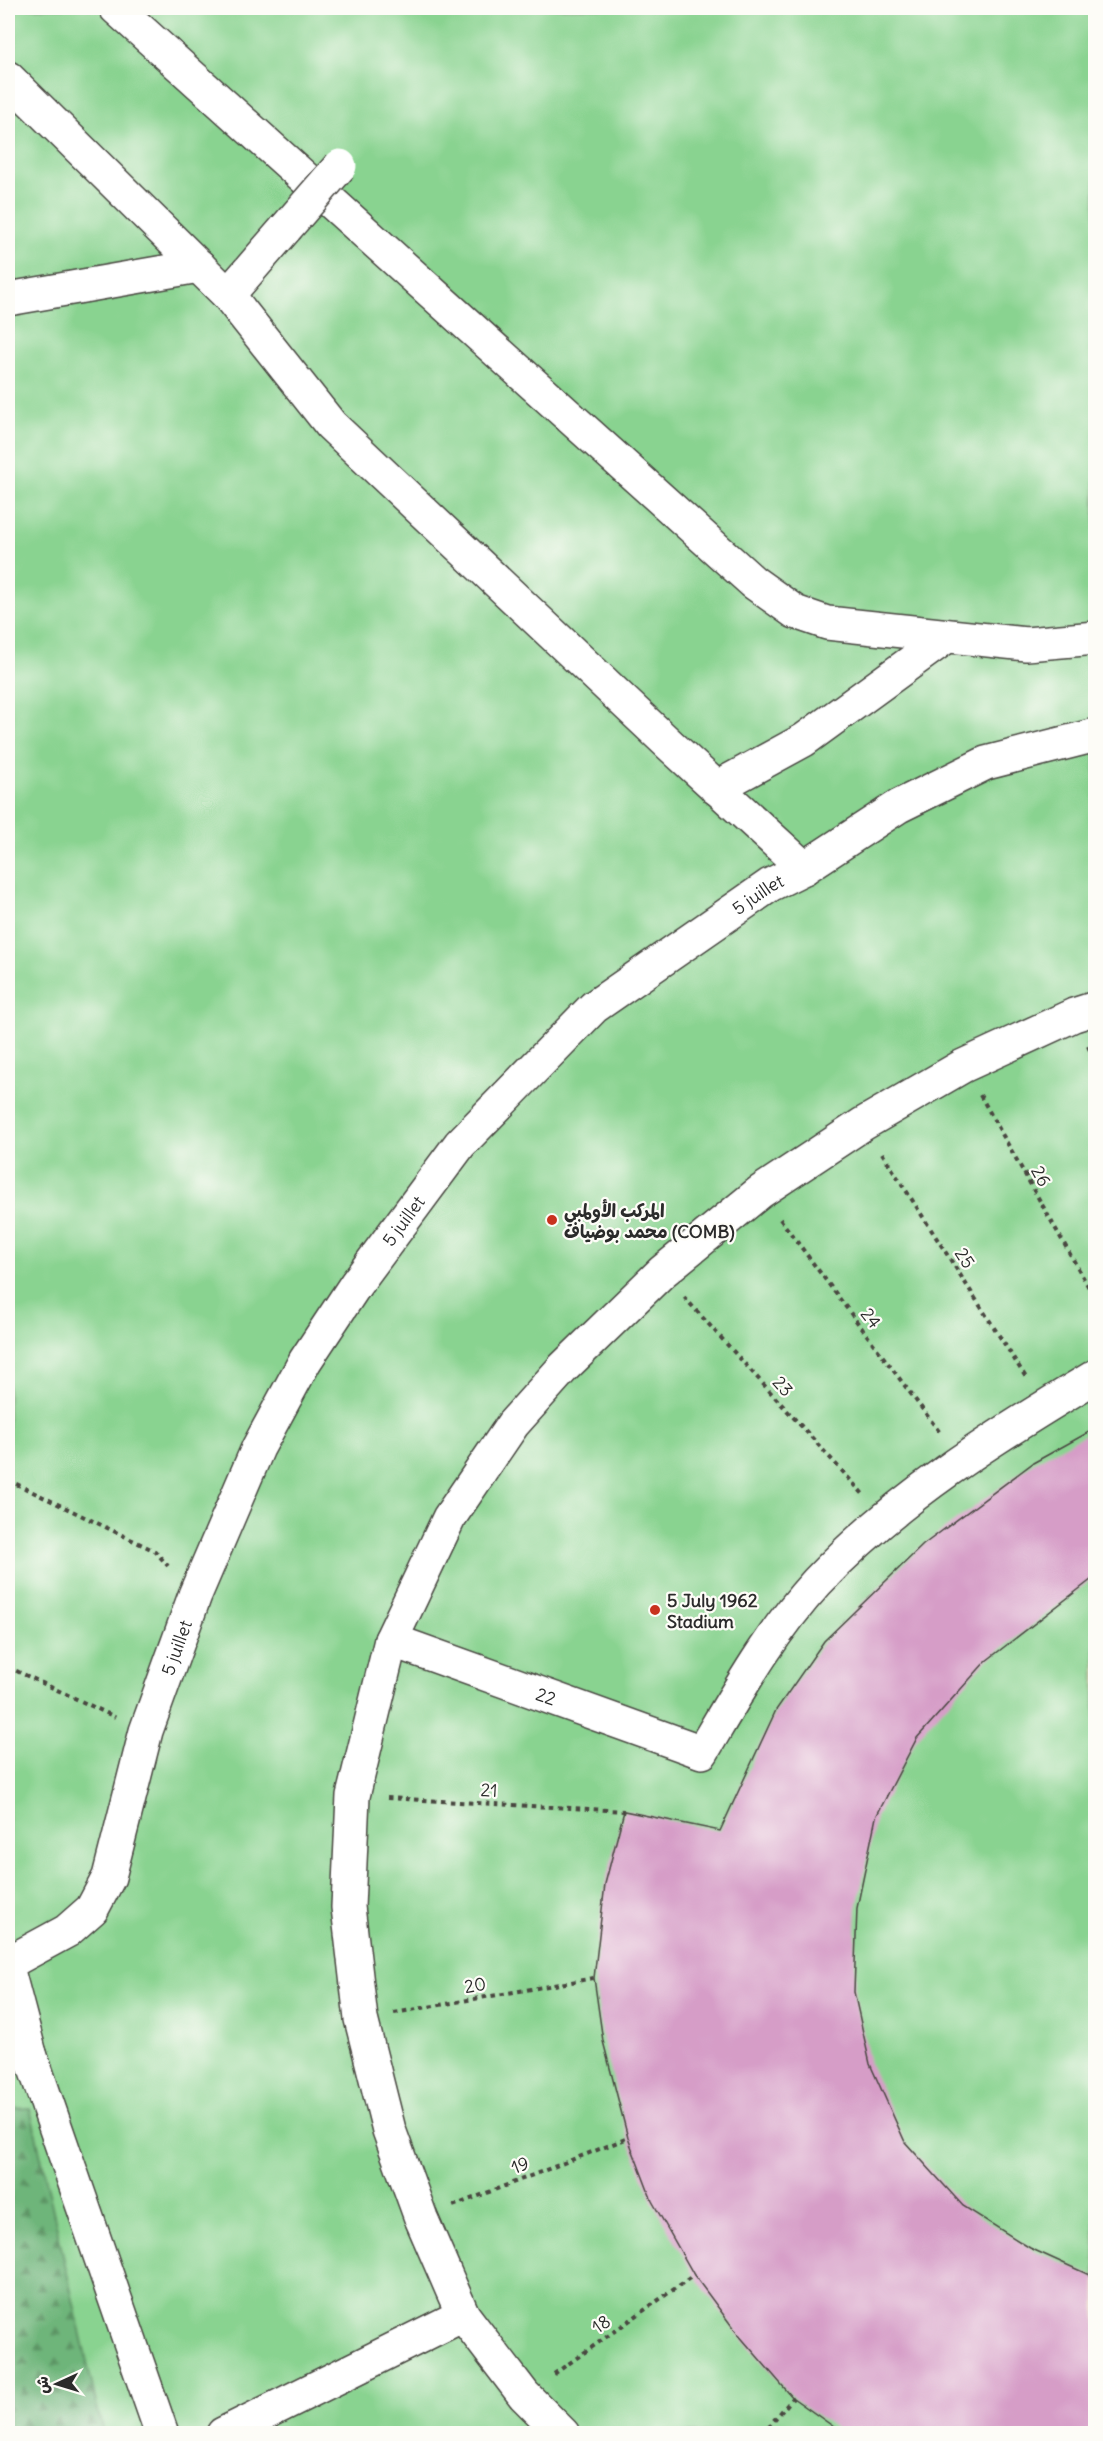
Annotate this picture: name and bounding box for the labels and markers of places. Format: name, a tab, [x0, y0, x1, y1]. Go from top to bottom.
place label: المركب الأولمبي محمد بوضياف (COMB)	[564, 1199, 735, 1243]
marker: المركب الأولمبي محمد بوضياف (COMB)	[545, 1213, 559, 1227]
place label: 5 July 1962 Stadium	[667, 1589, 758, 1633]
marker: 5 July 1962 Stadium	[648, 1603, 662, 1617]

